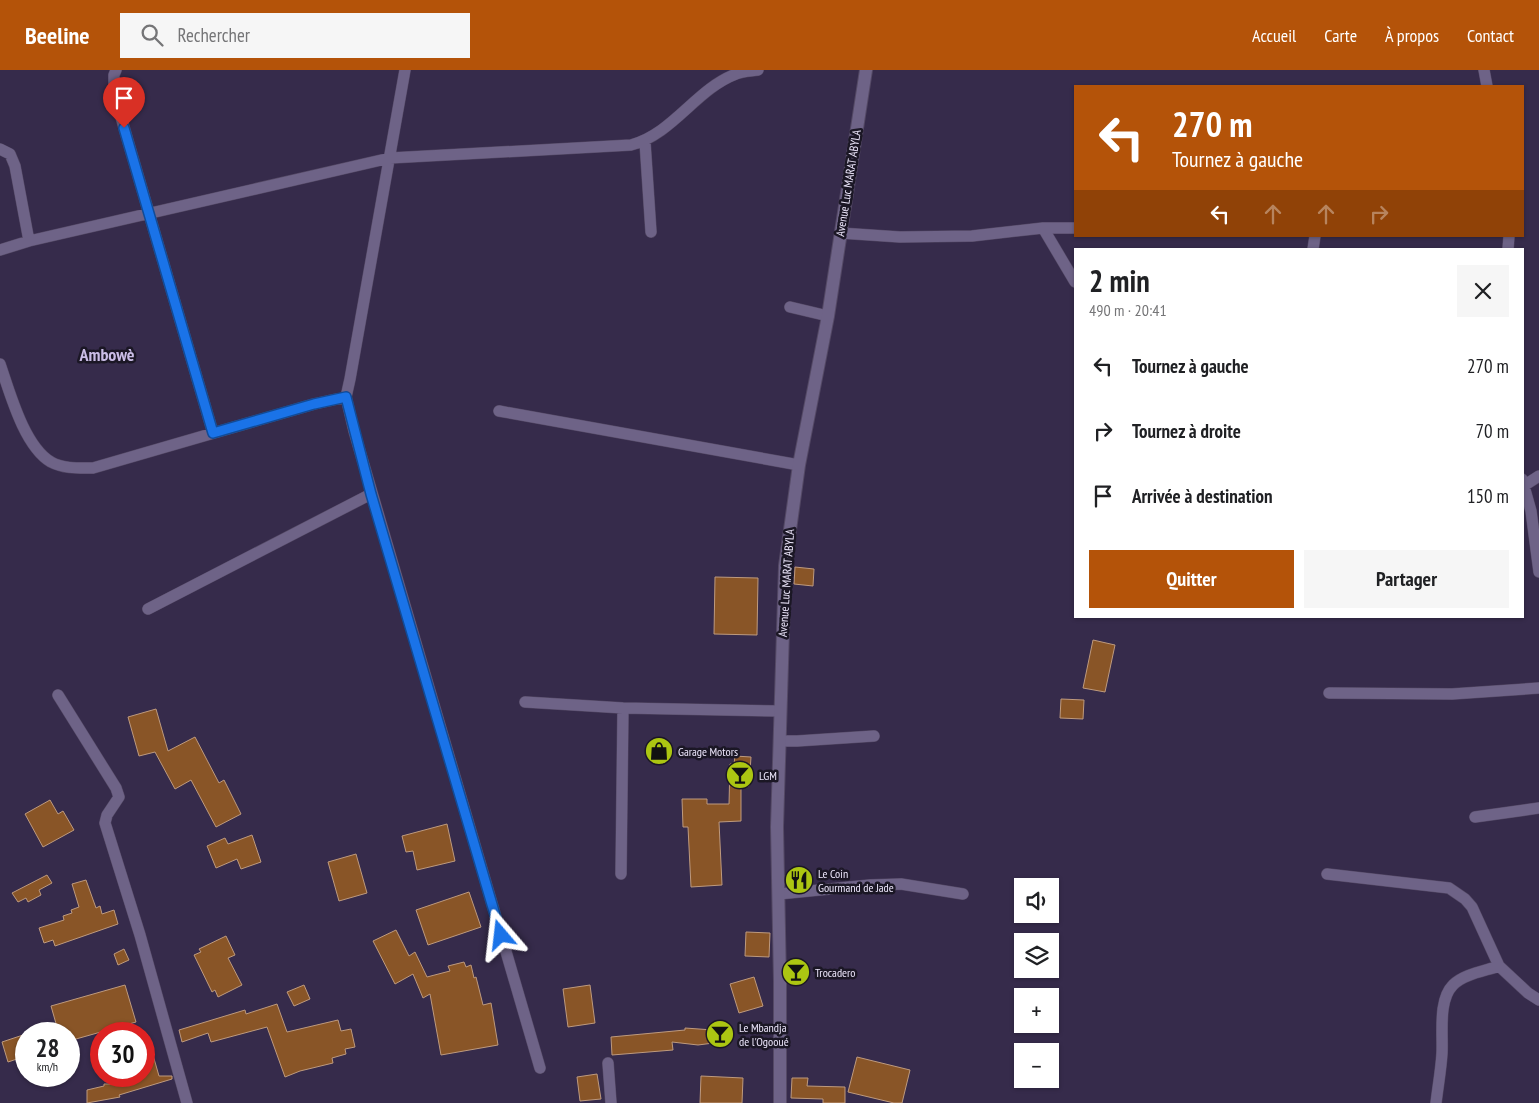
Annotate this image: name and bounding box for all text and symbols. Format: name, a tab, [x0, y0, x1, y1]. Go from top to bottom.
search box	[120, 13, 470, 58]
text: Beeline	[25, 20, 90, 51]
icon: search	[138, 21, 166, 49]
text: Rechercher	[178, 23, 250, 47]
text: Accueil	[1252, 24, 1296, 47]
text: Carte	[1324, 24, 1357, 47]
text: À propos	[1385, 24, 1439, 47]
text: Contact	[1467, 24, 1514, 47]
pin	[103, 77, 145, 128]
icon: arrive	[110, 84, 138, 112]
text: 270 m	[1172, 101, 1253, 147]
icon: left	[1089, 105, 1154, 170]
street label: Avenue Luc MARAT ABYLA	[832, 128, 864, 238]
text: Tournez à gauche	[1172, 145, 1303, 173]
icon: left	[1206, 200, 1234, 228]
icon: ahead	[1259, 200, 1287, 228]
icon: ahead	[1312, 200, 1340, 228]
icon: right	[1365, 200, 1393, 228]
text: 2 min	[1089, 261, 1150, 300]
button: close	[1457, 265, 1509, 317]
text: 490 m · 20:41	[1089, 300, 1167, 320]
district label: Ambowè	[78, 343, 135, 366]
icon: left	[1089, 352, 1117, 380]
text: Tournez à gauche	[1132, 354, 1249, 378]
text: 270 m	[1467, 354, 1509, 378]
icon: right	[1089, 417, 1117, 445]
text: Tournez à droite	[1132, 419, 1241, 443]
text: 70 m	[1476, 419, 1509, 443]
icon: arrive	[1089, 482, 1117, 510]
text: Arrivée à destination	[1132, 484, 1273, 508]
text: 150 m	[1467, 484, 1509, 508]
street label: Avenue Luc MARAT ABYLA	[775, 528, 797, 637]
button: Quitter	[1089, 550, 1294, 608]
button: Partager	[1304, 550, 1509, 608]
shop icon: Garage Motors	[644, 736, 674, 766]
place label: Garage Motors	[678, 744, 738, 759]
bar icon: LGM	[725, 760, 755, 790]
place label: LGM	[759, 768, 777, 783]
restaurant icon: Le Coin Gourmand de Jade	[784, 865, 814, 895]
place label: Le Coin Gourmand de Jade	[818, 866, 894, 895]
map controls	[1014, 878, 1059, 1088]
button: sound	[1014, 878, 1059, 923]
position arrow	[474, 908, 526, 960]
button: layers	[1014, 933, 1059, 978]
bar icon: Trocadero	[781, 957, 811, 987]
place label: Trocadero	[815, 965, 856, 980]
button: +	[1014, 988, 1059, 1033]
bar icon: Le Mbandja de l'Ogooué	[705, 1019, 735, 1049]
place label: Le Mbandja de l'Ogooué	[739, 1020, 789, 1049]
speed limit sign: 30	[90, 1022, 155, 1087]
text: 28	[36, 1032, 59, 1064]
button: −	[1014, 1043, 1059, 1088]
text: km/h	[37, 1059, 58, 1074]

